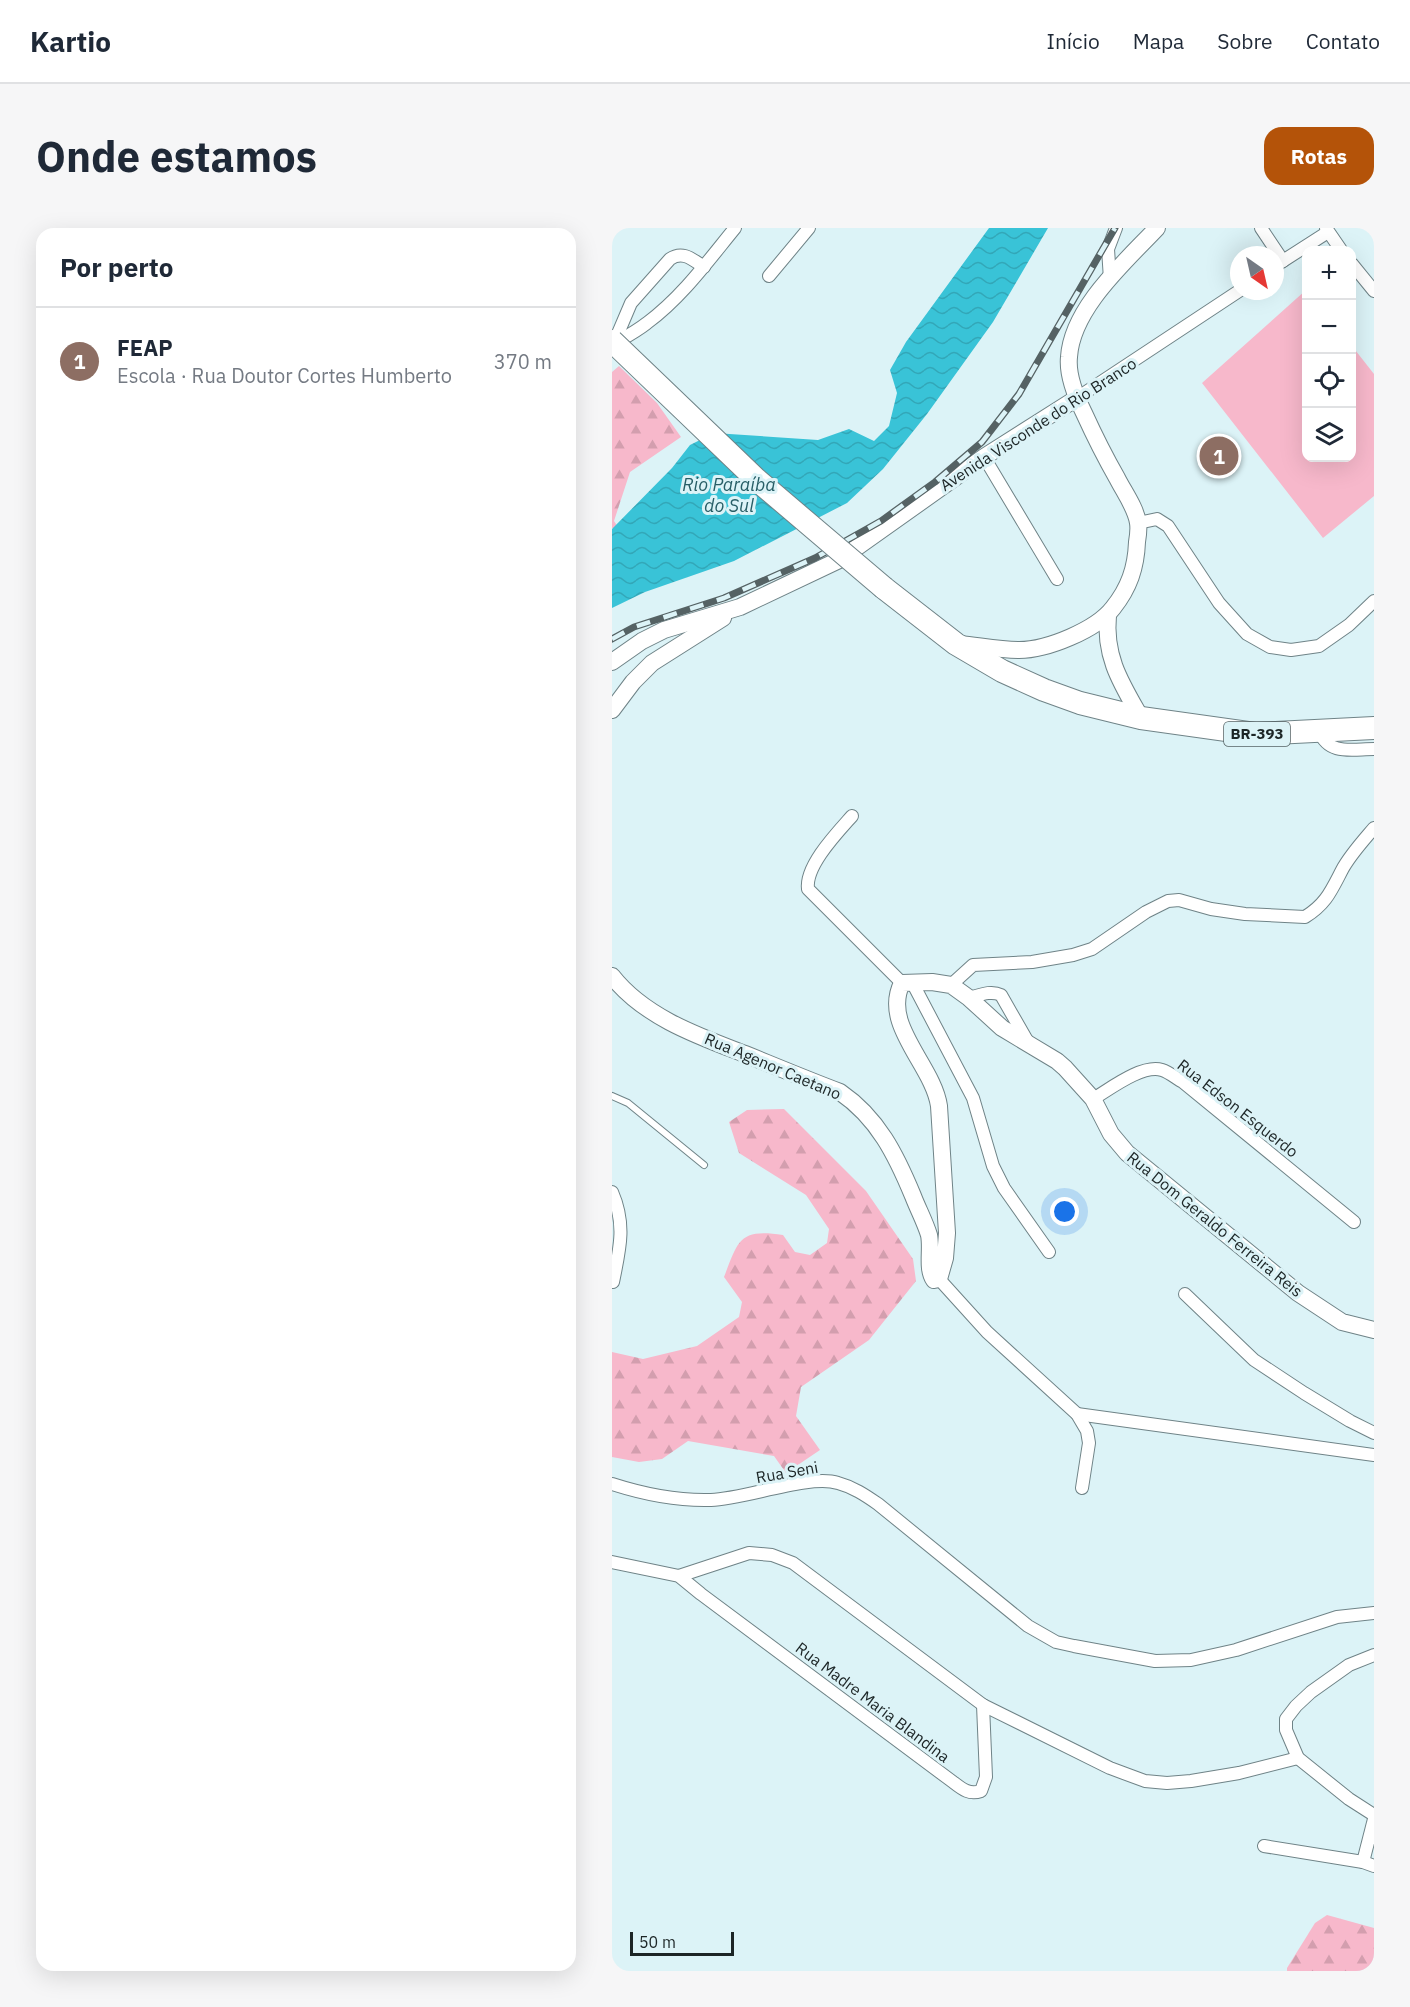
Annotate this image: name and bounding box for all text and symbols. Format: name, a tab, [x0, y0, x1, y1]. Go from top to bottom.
text: Kartio	[30, 23, 111, 60]
text: Início	[1047, 27, 1100, 55]
text: Mapa	[1133, 27, 1184, 55]
text: Sobre	[1217, 27, 1273, 55]
text: Contato	[1306, 27, 1380, 55]
button: Rotas	[1264, 127, 1374, 185]
text: Onde estamos	[36, 129, 317, 184]
north arrow	[1230, 246, 1284, 300]
map controls	[1302, 246, 1356, 462]
button: +	[1302, 246, 1356, 300]
text: Por perto	[60, 250, 173, 284]
button: −	[1302, 300, 1356, 354]
text: FEAP	[117, 333, 173, 362]
text: 1	[74, 348, 86, 375]
text: 370 m	[494, 348, 552, 375]
street label: Avenida Visconde do Rio Branco	[936, 353, 1140, 495]
button: locate	[1302, 354, 1356, 408]
text: Escola · Rua Doutor Cortes Humberto	[117, 362, 452, 389]
button: layers	[1302, 408, 1356, 462]
pin: 1	[1200, 434, 1238, 478]
water label: Rio Paraíba do Sul	[682, 473, 776, 517]
road number: BR-393	[1224, 722, 1290, 746]
street label: Rua Agenor Caetano	[702, 1028, 844, 1104]
street label: Rua Edson Esquerdo	[1174, 1055, 1302, 1161]
street label: Rua Dom Geraldo Ferreira Reis	[1123, 1147, 1307, 1301]
your location	[1050, 1197, 1079, 1226]
street label: Rua Seni	[754, 1457, 820, 1487]
street label: Rua Madre Maria Blandina	[792, 1637, 954, 1767]
scale bar	[630, 1929, 734, 1956]
text: 50 m	[639, 1932, 676, 1952]

